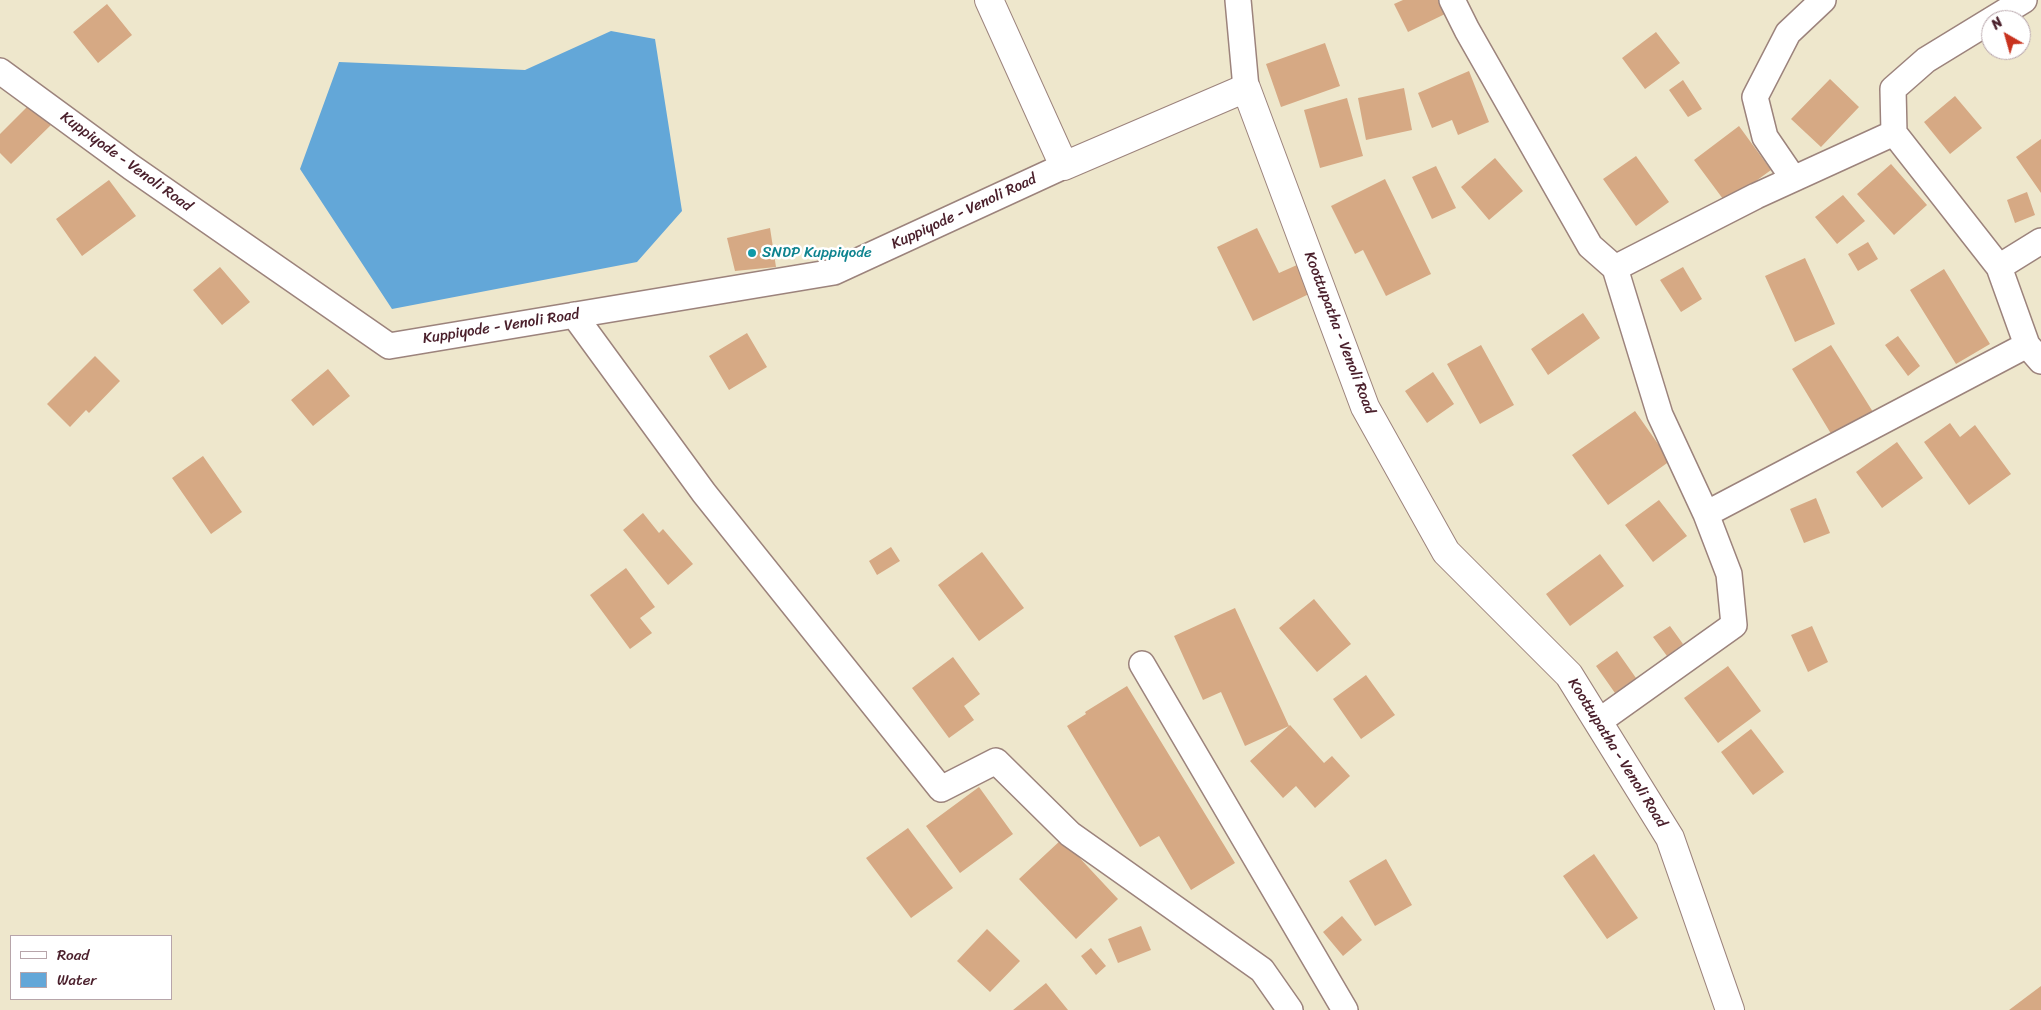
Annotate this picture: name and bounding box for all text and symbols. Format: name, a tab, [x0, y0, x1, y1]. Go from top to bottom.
north arrow	[1981, 10, 2031, 60]
text: N	[1986, 11, 2009, 36]
street label: Kuppiyode - Venoli Road	[57, 108, 195, 216]
street label: Kuppiyode - Venoli Road	[888, 170, 1040, 254]
place label: SNDP Kuppiyode	[762, 244, 872, 262]
marker: SNDP Kuppiyode	[746, 247, 758, 259]
street label: Koottupatha - Venoli Road	[1300, 249, 1378, 417]
street label: Kuppiyode - Venoli Road	[421, 306, 581, 348]
street label: Koottupatha - Venoli Road	[1564, 675, 1670, 831]
legend	[10, 935, 172, 1000]
text: Road	[57, 942, 89, 968]
text: Water	[57, 967, 97, 993]

